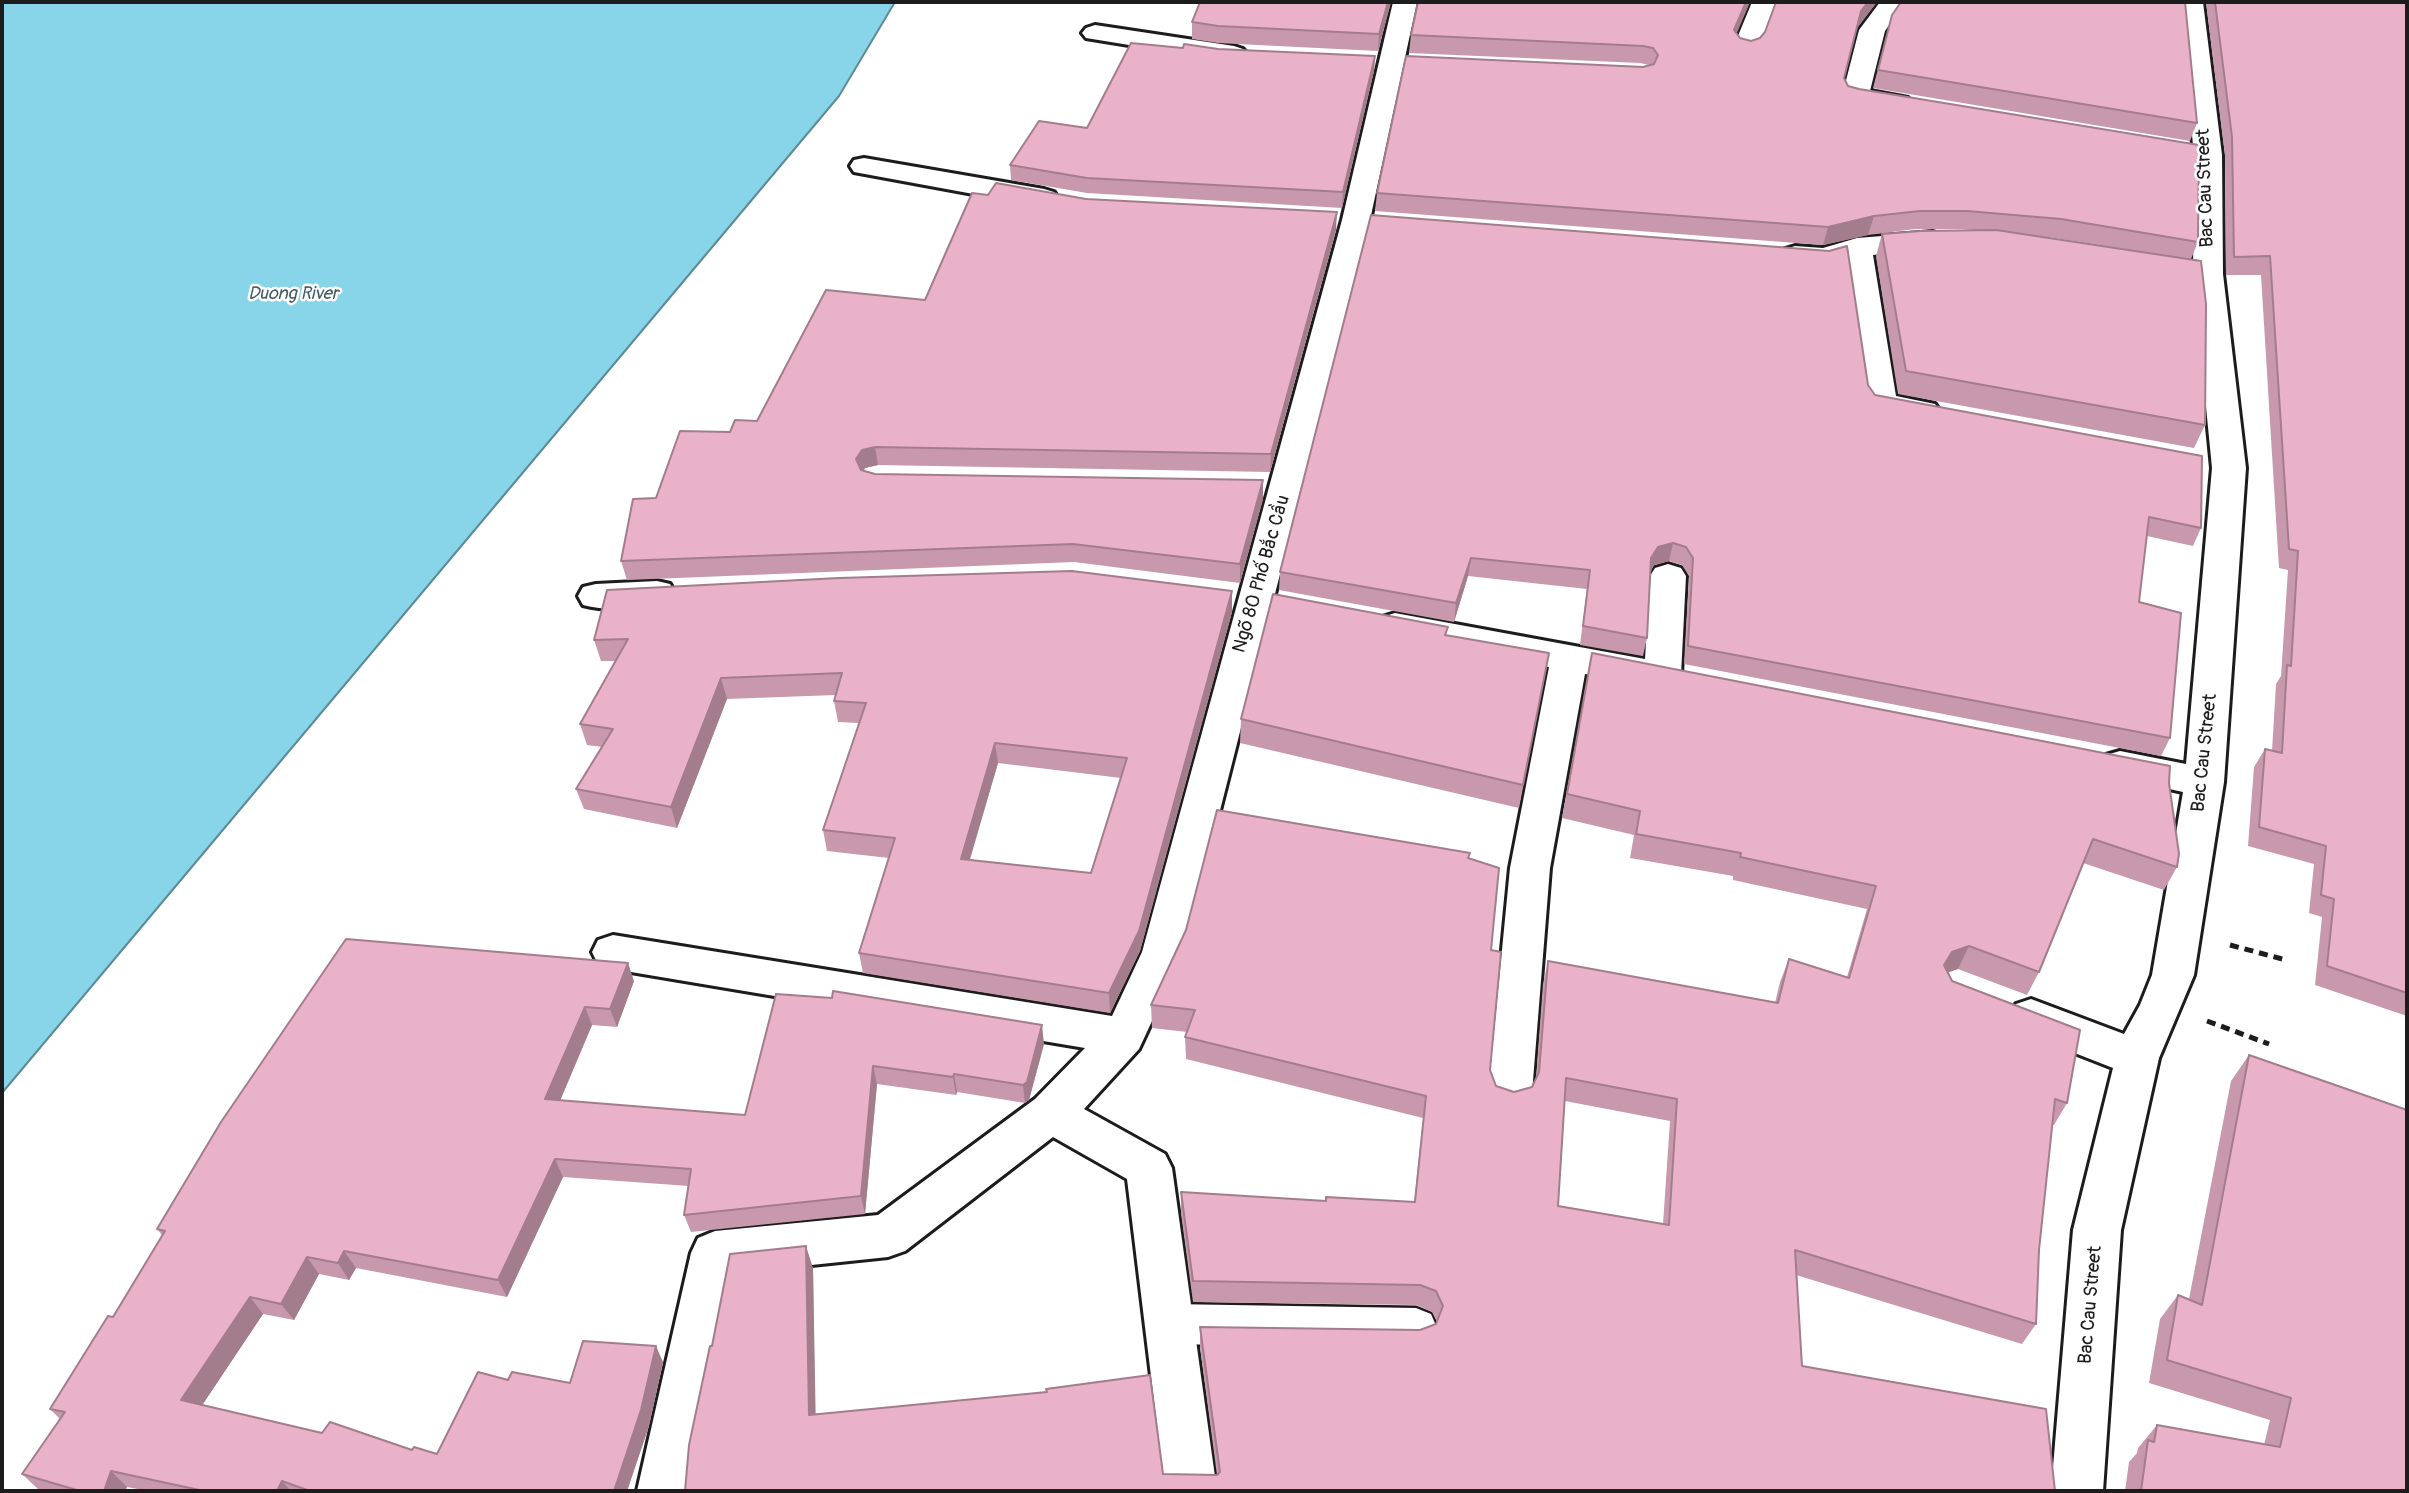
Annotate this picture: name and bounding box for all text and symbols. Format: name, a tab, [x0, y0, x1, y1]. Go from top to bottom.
street label: Bac Cau Street	[2193, 128, 2219, 248]
water label: Duong River	[248, 283, 338, 305]
street label: Ngõ 80 Phố Bắc Cầu	[1229, 493, 1295, 655]
street label: Bac Cau Street	[2187, 693, 2223, 813]
street label: Bac Cau Street	[2074, 1245, 2108, 1365]

